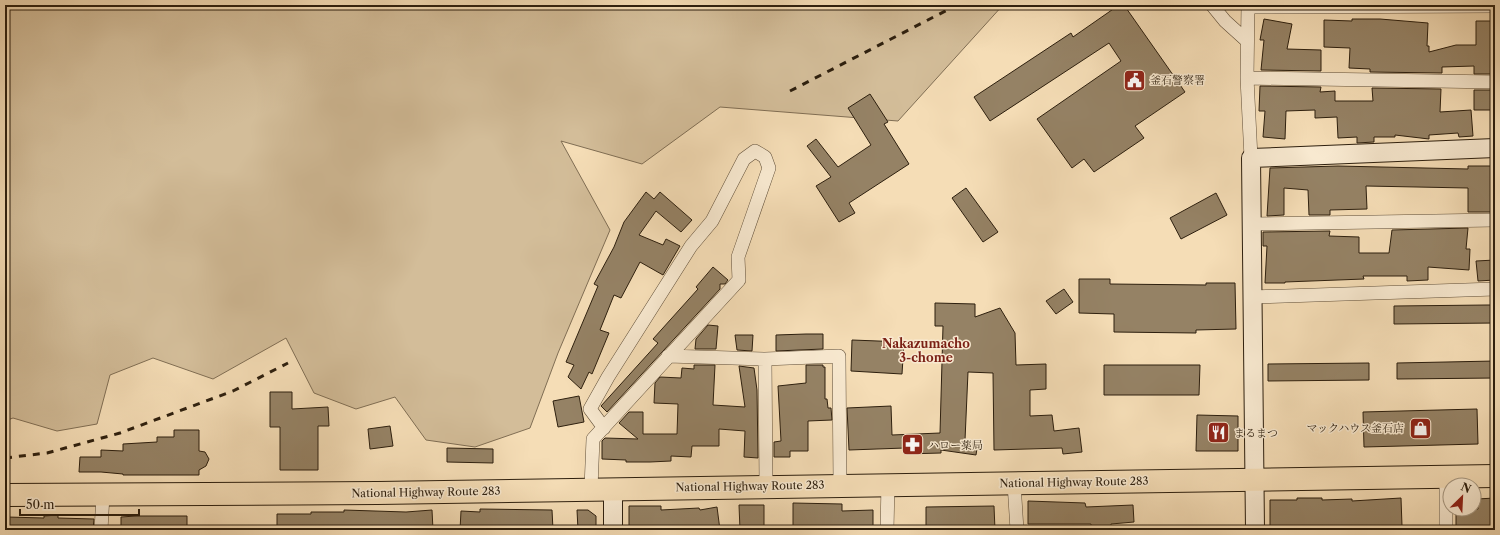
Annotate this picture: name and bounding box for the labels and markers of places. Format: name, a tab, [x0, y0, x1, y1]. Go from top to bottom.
public building icon: 釜石警察署	[1122, 67, 1148, 93]
place label: 釜石警察署	[1150, 73, 1205, 87]
shop icon: マックハウス釜石店	[1407, 415, 1433, 441]
restaurant icon: まるまつ	[1205, 420, 1231, 446]
place label: マックハウス釜石店	[1306, 421, 1404, 435]
place label: まるまつ	[1234, 426, 1278, 440]
pharmacy icon: ハロー薬局	[899, 432, 925, 458]
place label: ハロー薬局	[928, 438, 983, 452]

